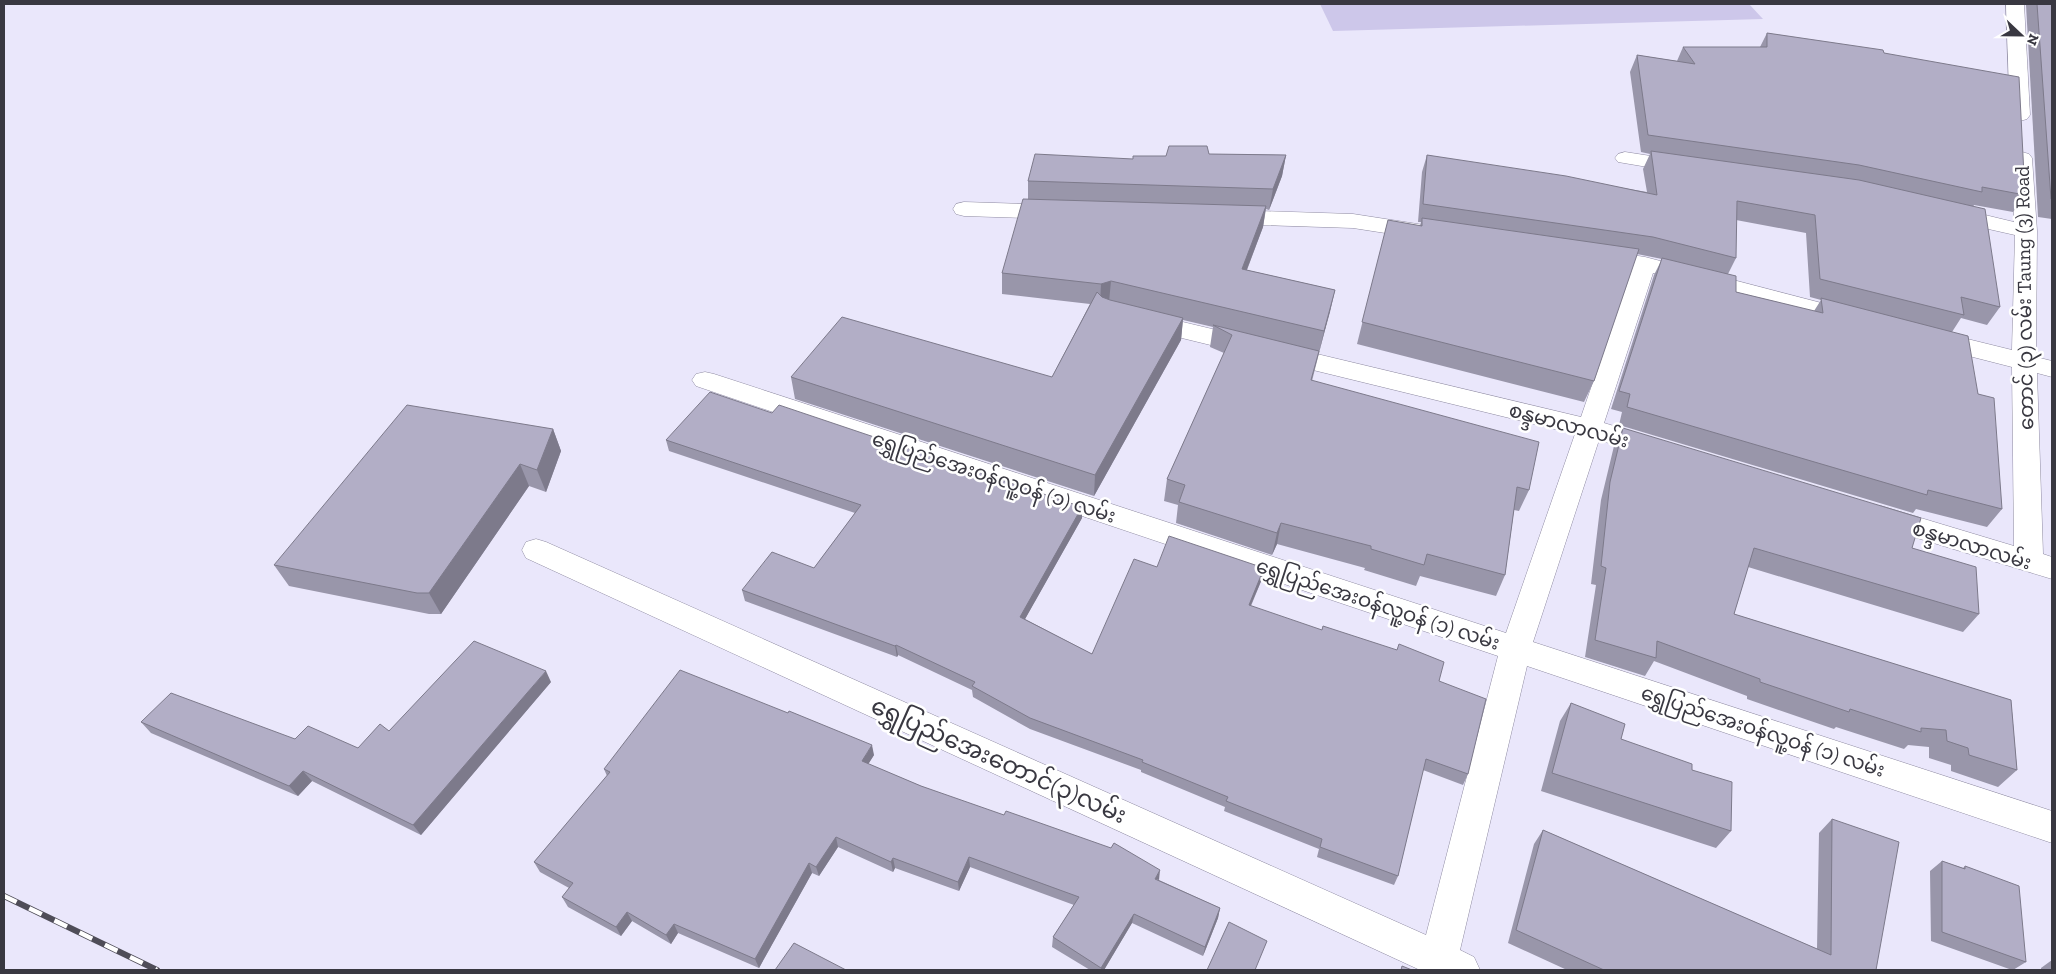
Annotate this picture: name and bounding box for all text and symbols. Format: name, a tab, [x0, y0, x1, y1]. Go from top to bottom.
north arrow	[1996, 10, 2046, 60]
text: N	[2023, 32, 2042, 48]
street label: တောင် (၃) လမ်း Taung (3) Road	[2008, 166, 2042, 430]
street label: စန္ဒမာလာလမ်း	[1505, 396, 1632, 457]
street label: ရွှေပြည်အေးဝန်လူ့ဝန် (၁) လမ်း	[868, 424, 1120, 532]
street label: စန္ဒမာလာလမ်း	[1908, 514, 2035, 579]
street label: ရွှေပြည်အေးဝန်လူ့ဝန် (၁) လမ်း	[1252, 551, 1504, 659]
street label: ရွှေပြည်အေးဝန်လူ့ဝန် (၁) လမ်း	[1637, 678, 1889, 786]
street label: ရွှေပြည်အေးတောင်(၃)လမ်း	[865, 690, 1132, 834]

